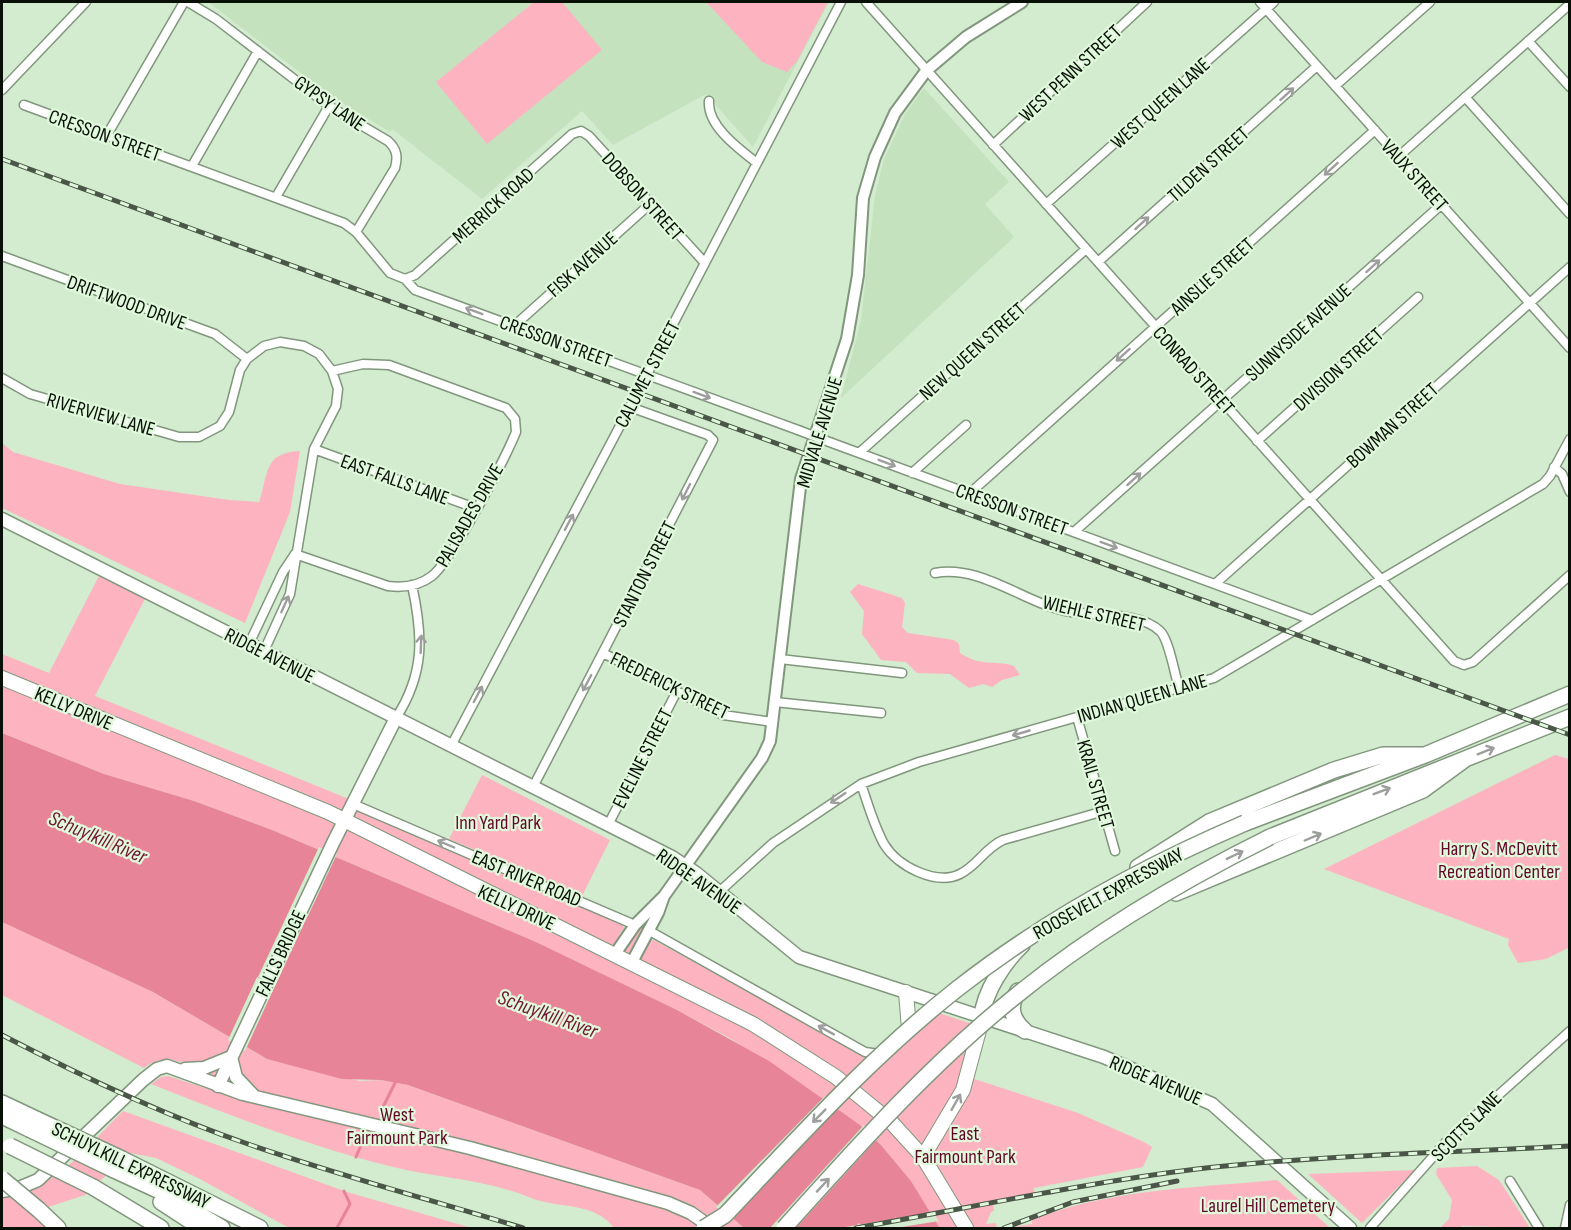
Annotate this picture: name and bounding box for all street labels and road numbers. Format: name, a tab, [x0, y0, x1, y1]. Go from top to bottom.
street label: WEST PENN STREET	[1014, 20, 1127, 127]
street label: WEST QUEEN LANE	[1106, 53, 1215, 155]
street label: GYPSY LANE	[289, 71, 370, 137]
street label: CRESSON STREET	[45, 105, 164, 167]
street label: TILDEN STREET	[1163, 122, 1254, 208]
street label: VAUX STREET	[1376, 135, 1453, 217]
street label: DOBSON STREET	[596, 147, 688, 246]
street label: MERRICK ROAD	[448, 163, 540, 249]
street label: FISK AVENUE	[543, 227, 623, 303]
street label: AINSLIE STREET	[1165, 233, 1260, 321]
street label: DRIFTWOOD DRIVE	[64, 270, 190, 336]
street label: SUNNYSIDE AVENUE	[1241, 279, 1357, 387]
street label: NEW QUEEN STREET	[915, 298, 1031, 406]
street label: CRESSON STREET	[496, 311, 615, 373]
street label: CALUMET STREET	[610, 317, 686, 432]
street label: CONRAD STREET	[1147, 322, 1239, 420]
street label: DIVISION STREET	[1289, 323, 1389, 417]
street label: MIDVALE AVENUE	[792, 374, 848, 491]
street label: BOWMAN STREET	[1342, 378, 1444, 473]
street label: RIVERVIEW LANE	[44, 388, 158, 442]
street label: EAST FALLS LANE	[337, 449, 452, 511]
street label: PALISADES DRIVE	[431, 460, 509, 571]
street label: CRESSON STREET	[952, 479, 1071, 541]
street label: STANTON STREET	[608, 517, 682, 632]
street label: WIEHLE STREET	[1040, 591, 1147, 637]
street label: RIDGE AVENUE	[220, 623, 319, 689]
street label: FREDERICK STREET	[606, 647, 733, 725]
street label: INDIAN QUEEN LANE	[1074, 669, 1210, 729]
street label: KELLY DRIVE	[31, 682, 116, 736]
street label: EVELINE STREET	[607, 704, 678, 812]
street label: KRAIL STREET	[1071, 737, 1119, 832]
street label: ROOSEVELT EXPRESSWAY	[1029, 842, 1188, 945]
street label: RIDGE AVENUE	[651, 844, 745, 920]
street label: EAST RIVER ROAD	[468, 845, 585, 913]
street label: KELLY DRIVE	[474, 880, 559, 936]
street label: FALLS BRIDGE	[250, 906, 311, 1001]
street label: RIDGE AVENUE	[1106, 1051, 1205, 1111]
street label: SCOTTS LANE	[1426, 1086, 1507, 1167]
street label: SCHUYLKILL EXPRESSWAY	[48, 1117, 214, 1215]

